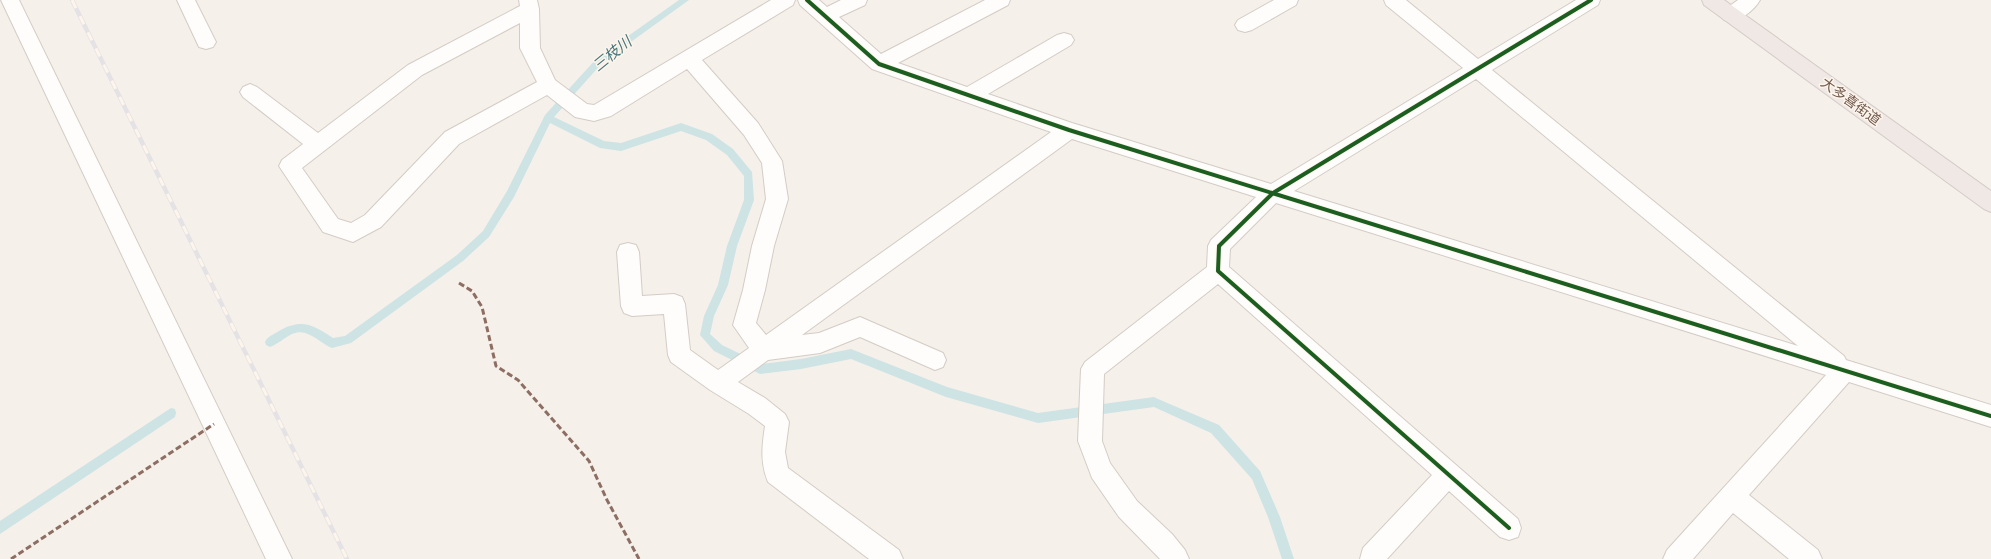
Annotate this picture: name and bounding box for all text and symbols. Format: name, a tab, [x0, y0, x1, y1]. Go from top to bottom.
water label: 三枝川	[589, 32, 637, 75]
street label: 大多喜街道	[1818, 74, 1884, 128]

